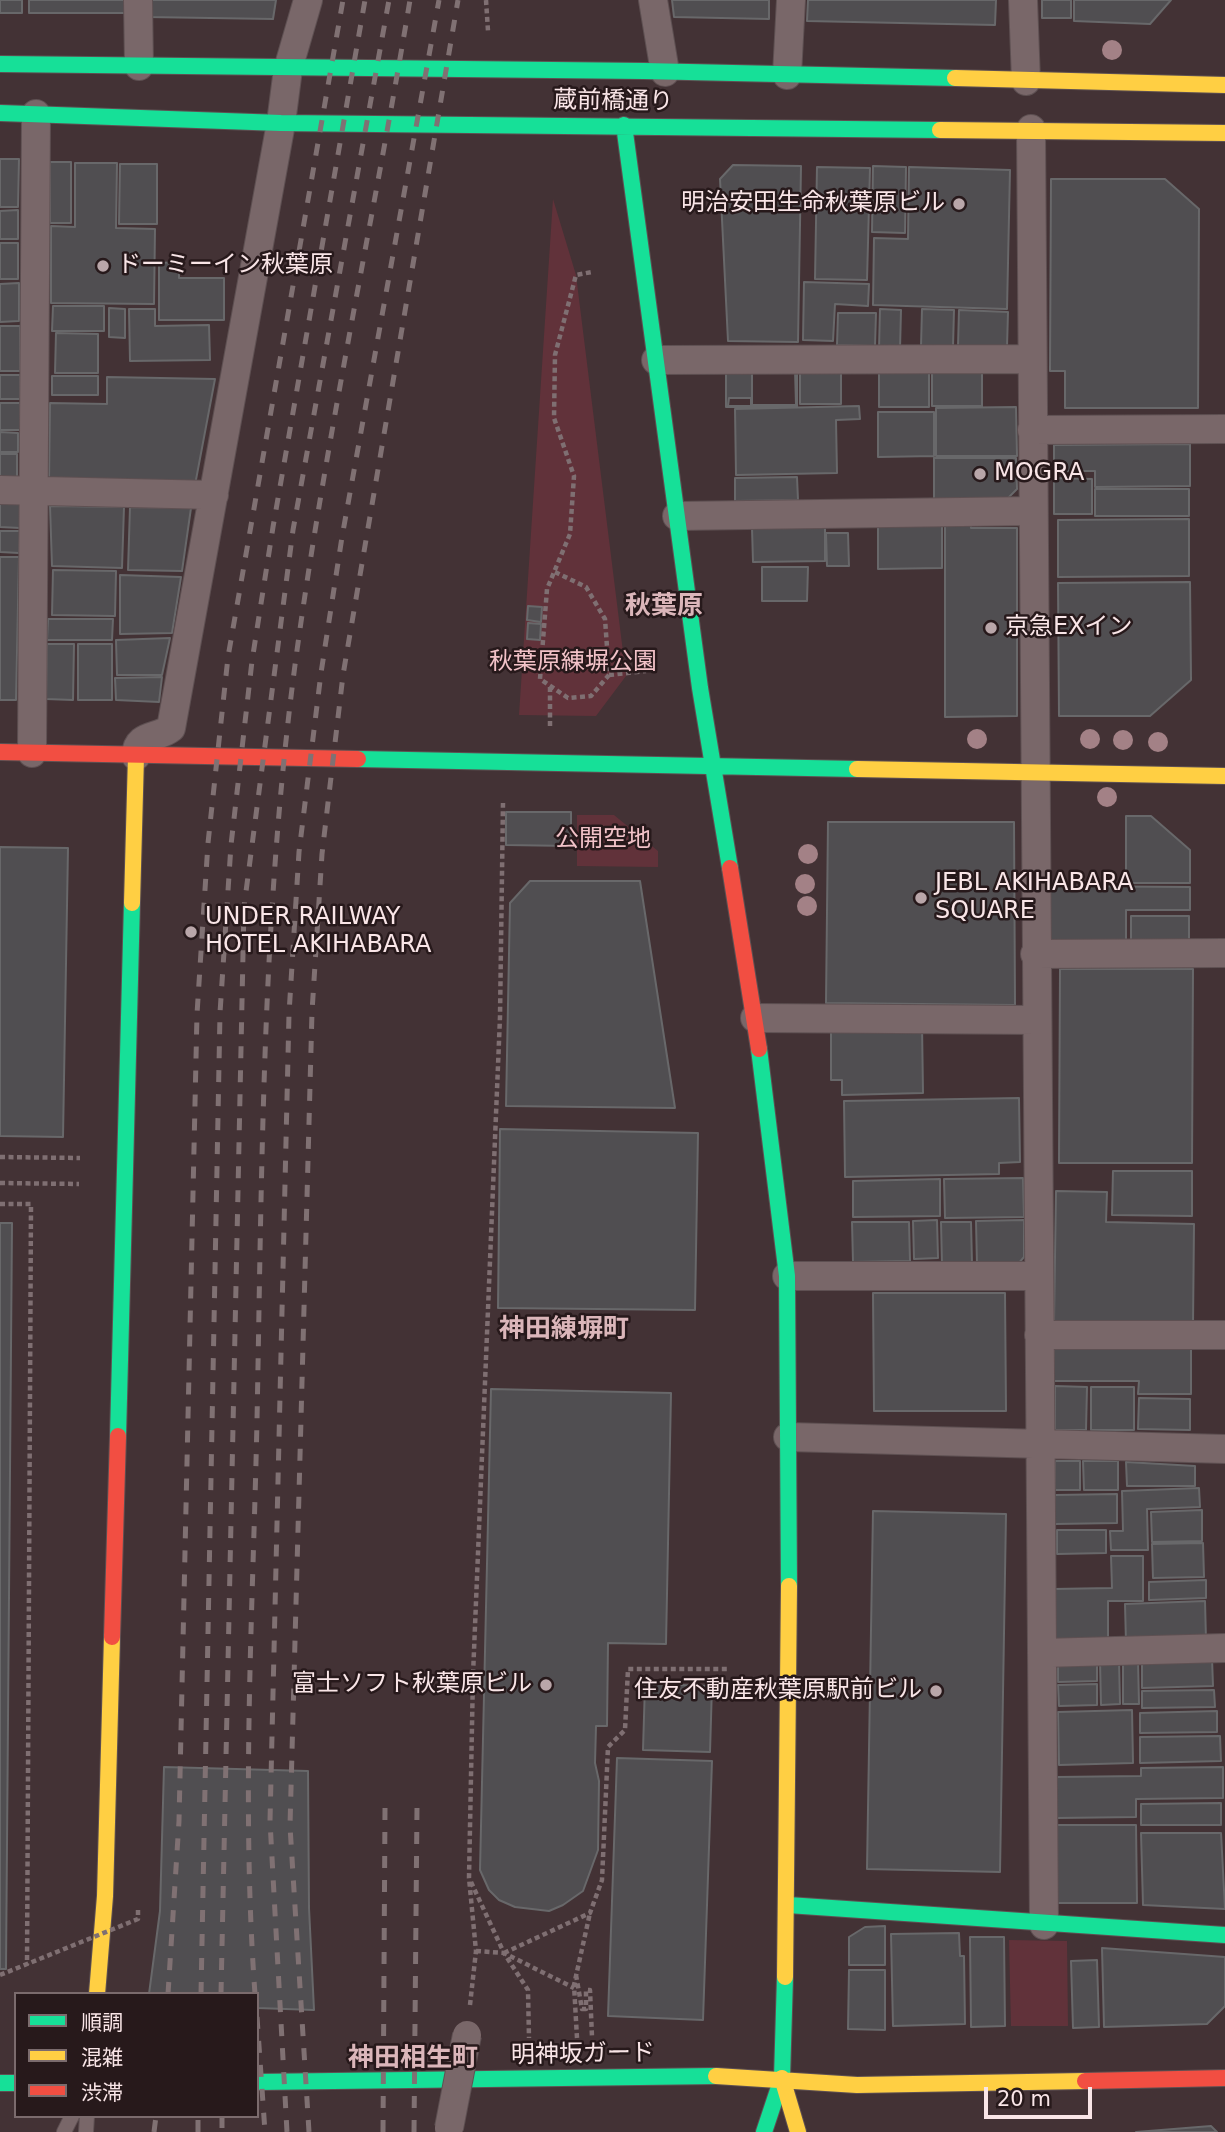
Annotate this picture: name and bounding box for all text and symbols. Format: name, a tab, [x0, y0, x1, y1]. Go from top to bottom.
street label: 蔵前橋通り	[553, 87, 673, 117]
place label: 明治安田生命秋葉原ビル	[681, 190, 945, 218]
marker: 明治安田生命秋葉原ビル	[951, 196, 967, 212]
place label: ドーミーイン秋葉原	[117, 252, 333, 280]
marker: ドーミーイン秋葉原	[95, 258, 111, 274]
place label: MOGRA	[994, 460, 1084, 488]
marker: MOGRA	[972, 466, 988, 482]
district label: 秋葉原	[625, 591, 703, 623]
place label: 京急EXイン	[1005, 614, 1133, 642]
marker: 京急EXイン	[983, 620, 999, 636]
park label: 秋葉原練塀公園	[489, 649, 657, 677]
park label: 公開空地	[555, 826, 651, 854]
place label: JEBL AKIHABARA SQUARE	[935, 870, 1133, 926]
marker: JEBL AKIHABARA SQUARE	[913, 890, 929, 906]
place label: UNDER RAILWAY HOTEL AKIHABARA	[205, 904, 431, 960]
marker: UNDER RAILWAY HOTEL AKIHABARA	[183, 924, 199, 940]
district label: 神田練塀町	[499, 1314, 629, 1346]
place label: 富士ソフト秋葉原ビル	[292, 1671, 532, 1699]
marker: 富士ソフト秋葉原ビル	[538, 1677, 554, 1693]
place label: 住友不動産秋葉原駅前ビル	[634, 1677, 922, 1705]
marker: 住友不動産秋葉原駅前ビル	[928, 1683, 944, 1699]
legend	[14, 1992, 259, 2118]
text: 順調	[81, 2011, 123, 2035]
street label: 明神坂ガード	[511, 2039, 655, 2071]
district label: 神田相生町	[348, 2043, 478, 2075]
text: 混雑	[81, 2046, 123, 2070]
scale bar	[987, 2072, 1096, 2116]
text: 渋滞	[81, 2081, 123, 2105]
text: 20 m	[997, 2087, 1051, 2111]

